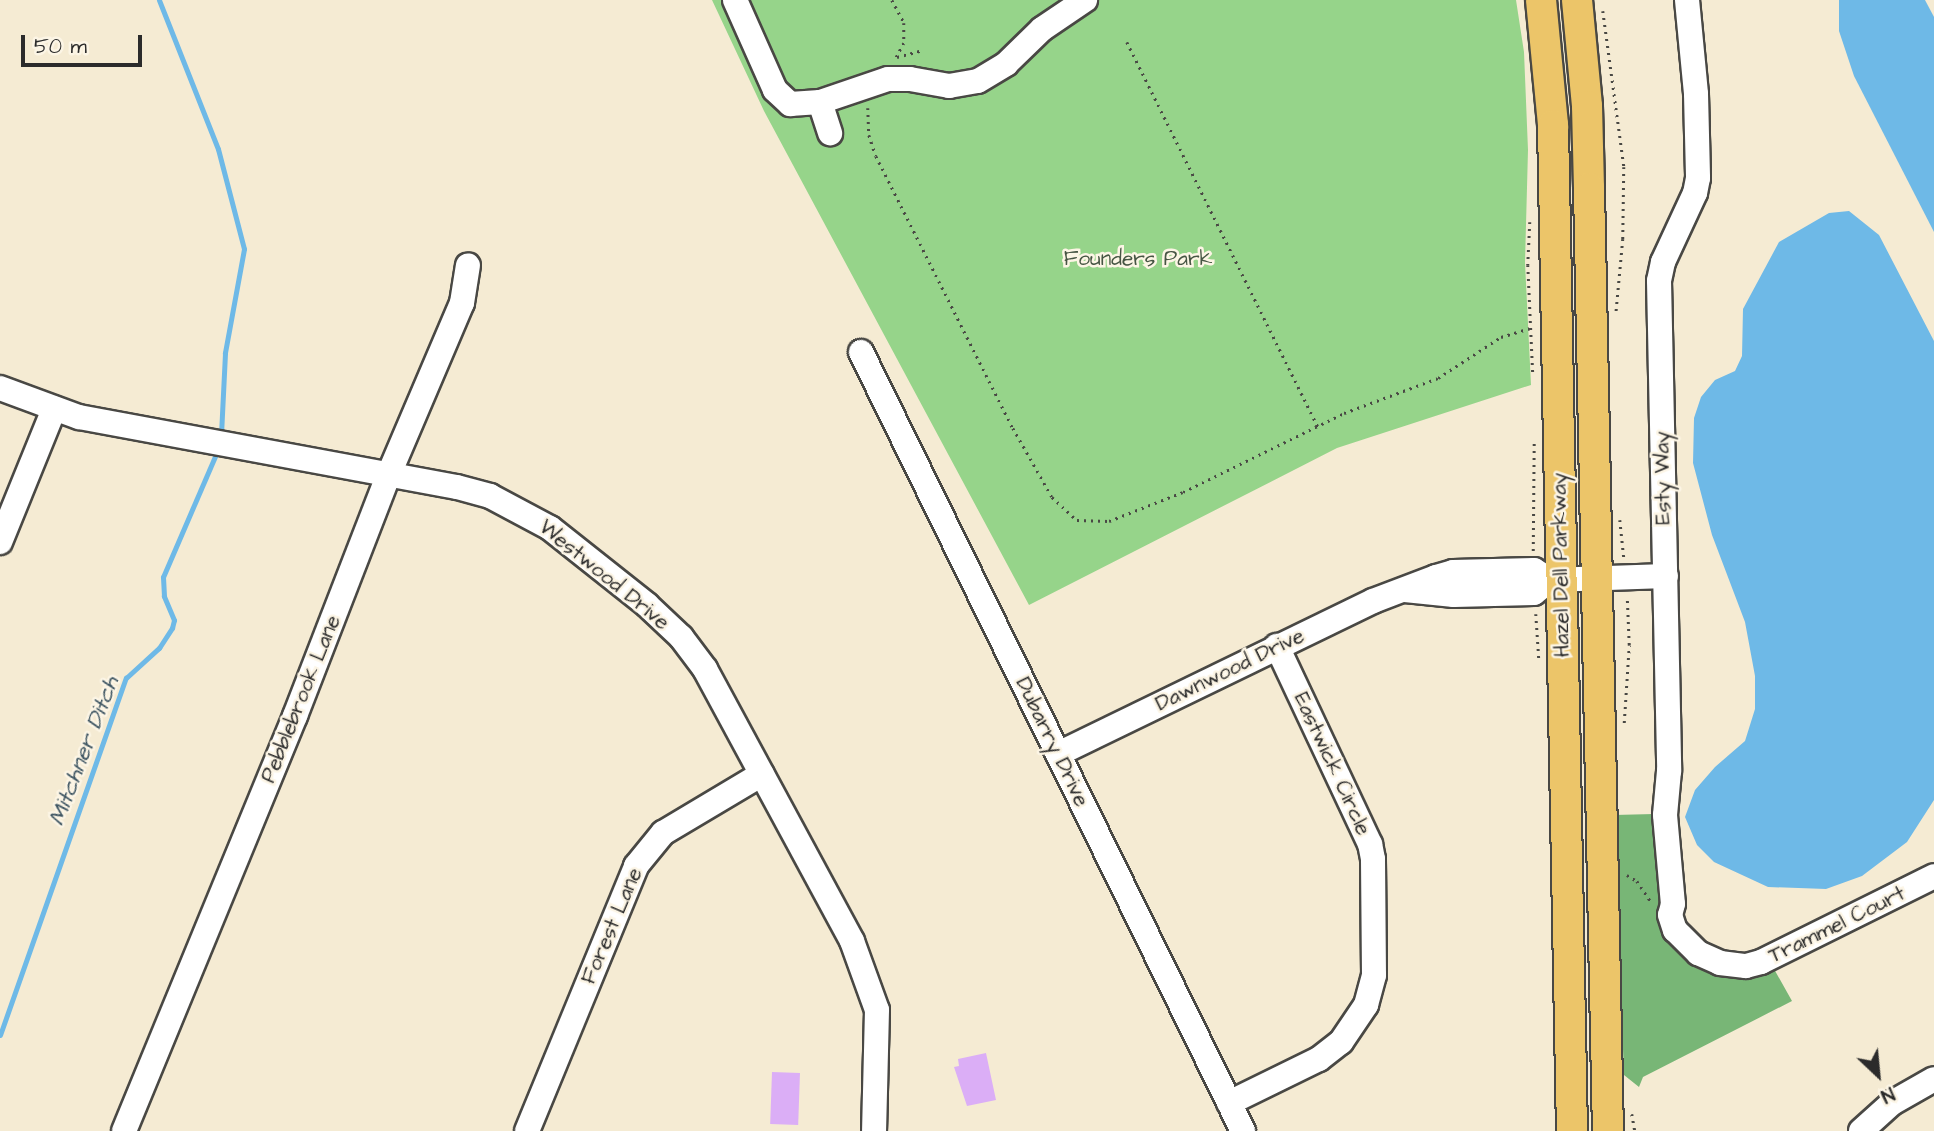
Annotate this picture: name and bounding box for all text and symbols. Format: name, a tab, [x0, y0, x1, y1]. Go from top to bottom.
scale bar	[24, 21, 145, 65]
text: 50 m	[34, 32, 87, 61]
park label: Founders Park	[1064, 246, 1212, 272]
street label: Esty Way	[1650, 431, 1676, 525]
street label: Hazel Dell Parkway	[1547, 472, 1575, 658]
street label: Westwood Drive	[534, 515, 674, 635]
street label: Pebblebrook Lane	[256, 612, 346, 786]
street label: Dawnwood Drive	[1152, 623, 1308, 717]
water label: Mitchner Ditch	[43, 673, 125, 829]
street label: Dubarry Drive	[1010, 673, 1094, 811]
street label: Eastwick Circle	[1288, 689, 1376, 839]
street label: Forest Lane	[576, 864, 648, 988]
street label: Trammel Court	[1765, 881, 1909, 969]
north arrow	[1843, 1040, 1913, 1110]
text: N	[1876, 1080, 1899, 1109]

